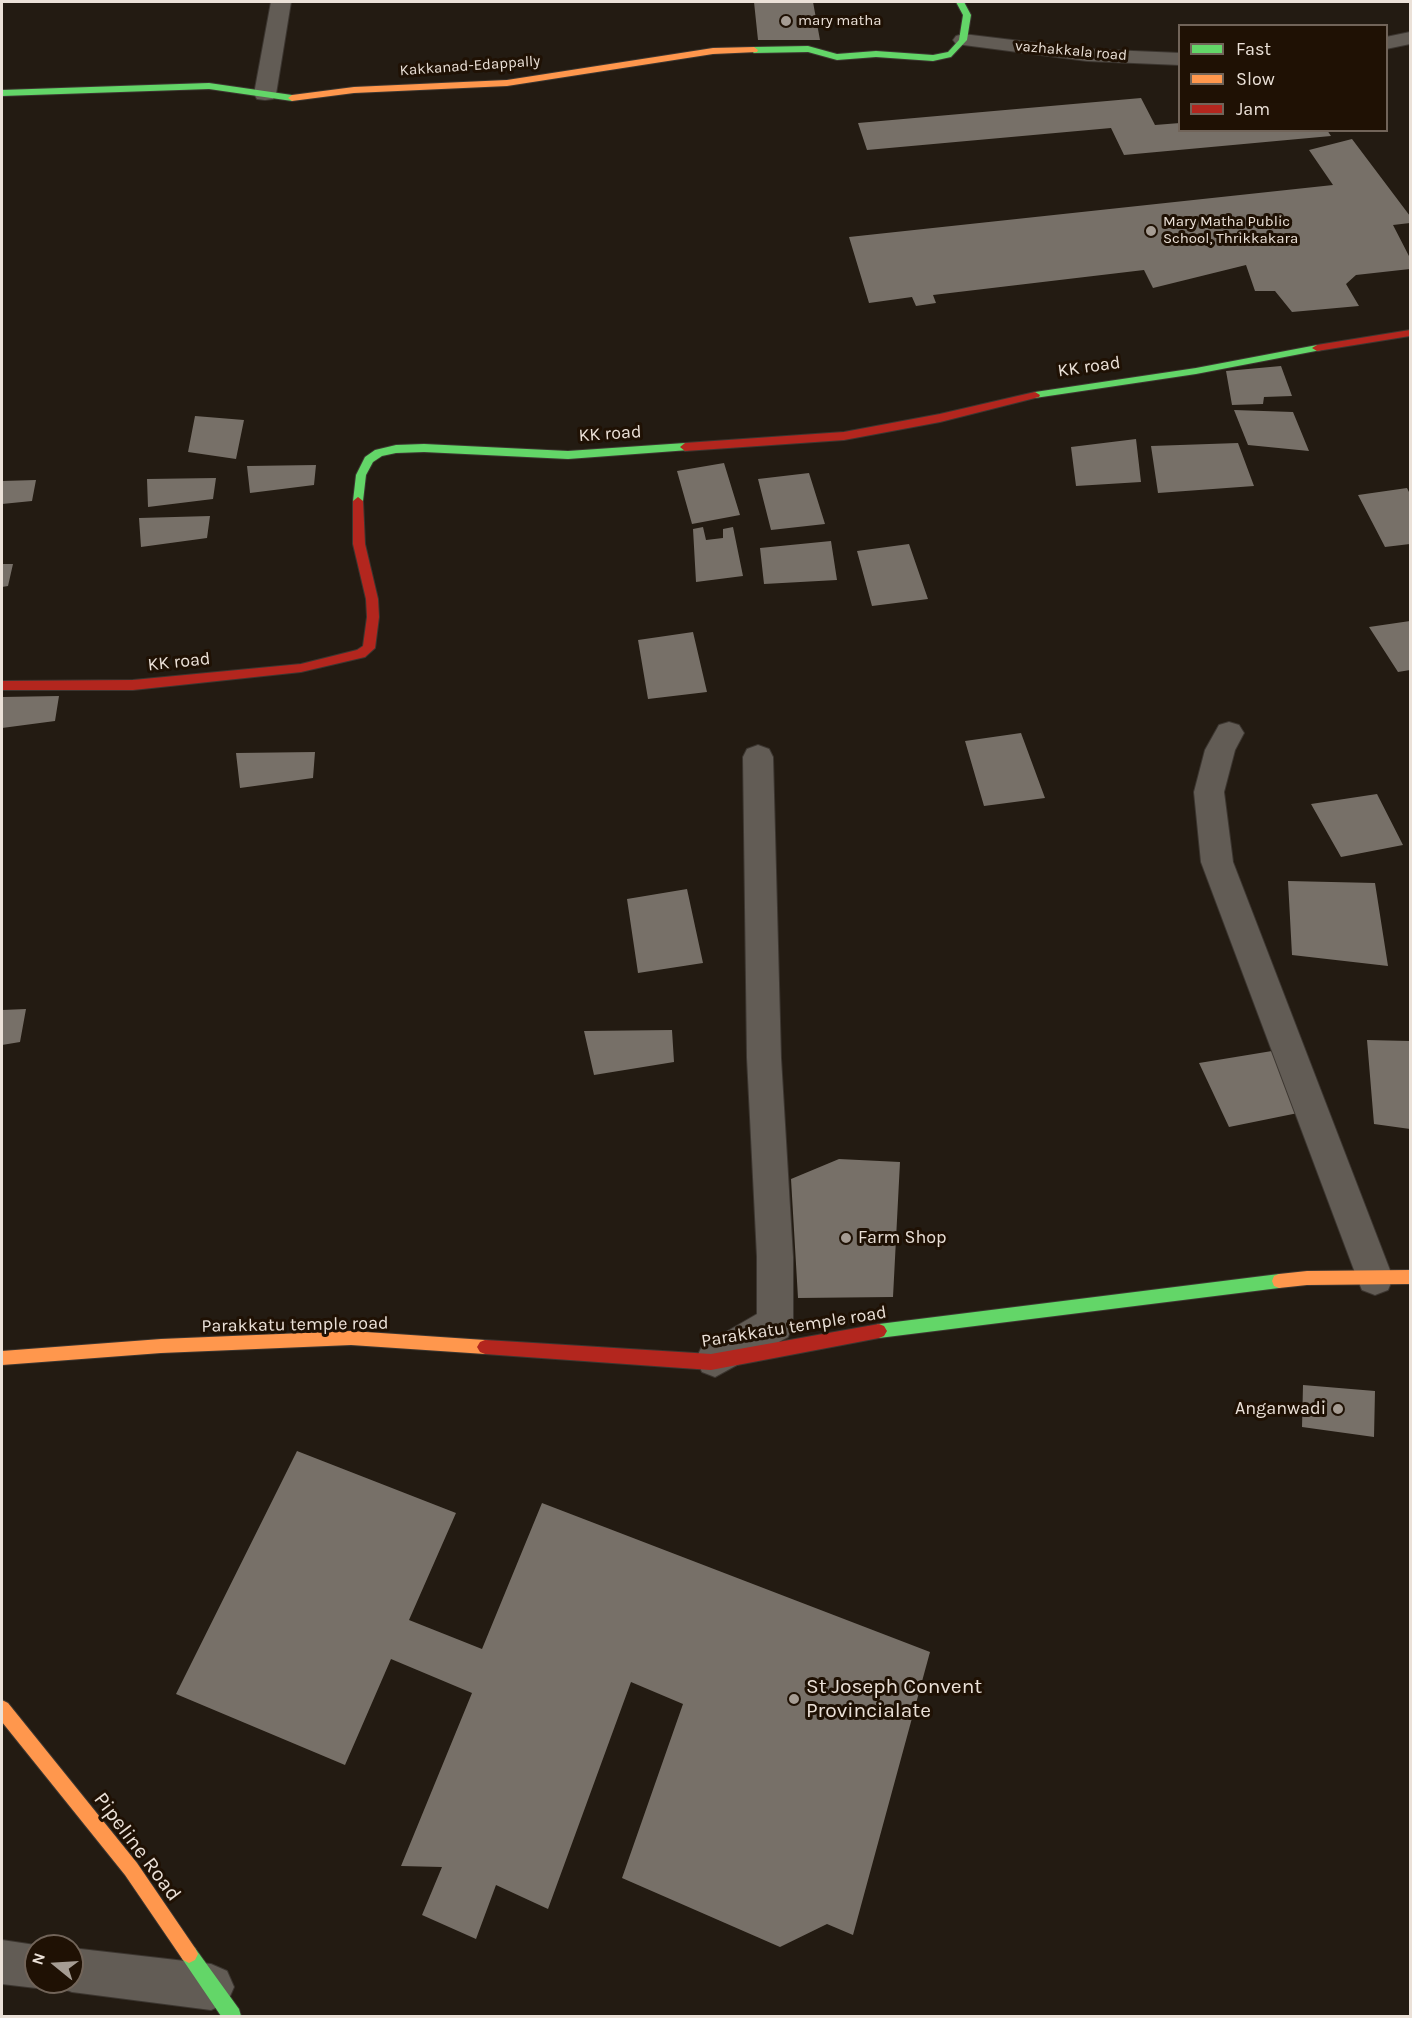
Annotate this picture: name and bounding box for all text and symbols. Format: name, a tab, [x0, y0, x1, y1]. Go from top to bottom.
place label: mary matha	[798, 12, 881, 30]
marker: mary matha	[779, 14, 793, 28]
legend	[1178, 24, 1388, 132]
street label: vazhakkala road	[1014, 37, 1128, 65]
text: Fast	[1236, 38, 1271, 60]
street label: Kakkanad-Edappally	[399, 52, 541, 80]
text: Slow	[1236, 68, 1275, 90]
text: Jam	[1236, 98, 1270, 120]
place label: Mary Matha Public School, Thrikkakara	[1163, 213, 1298, 248]
marker: Mary Matha Public School, Thrikkakara	[1144, 224, 1158, 238]
street label: KK road	[1056, 352, 1122, 382]
street label: KK road	[578, 421, 642, 447]
street label: KK road	[147, 648, 211, 676]
place label: Farm Shop	[858, 1227, 947, 1249]
marker: Farm Shop	[839, 1231, 853, 1245]
street label: Parakkatu temple road	[700, 1302, 888, 1352]
street label: Parakkatu temple road	[201, 1313, 389, 1337]
place label: Anganwadi	[1235, 1398, 1326, 1420]
marker: Anganwadi	[1331, 1402, 1345, 1416]
place label: St Joseph Convent Provincialate	[806, 1674, 982, 1724]
marker: St Joseph Convent Provincialate	[787, 1692, 801, 1706]
street label: Pipeline Road	[88, 1788, 186, 1906]
north arrow	[24, 1934, 84, 1994]
text: N	[27, 1951, 49, 1967]

